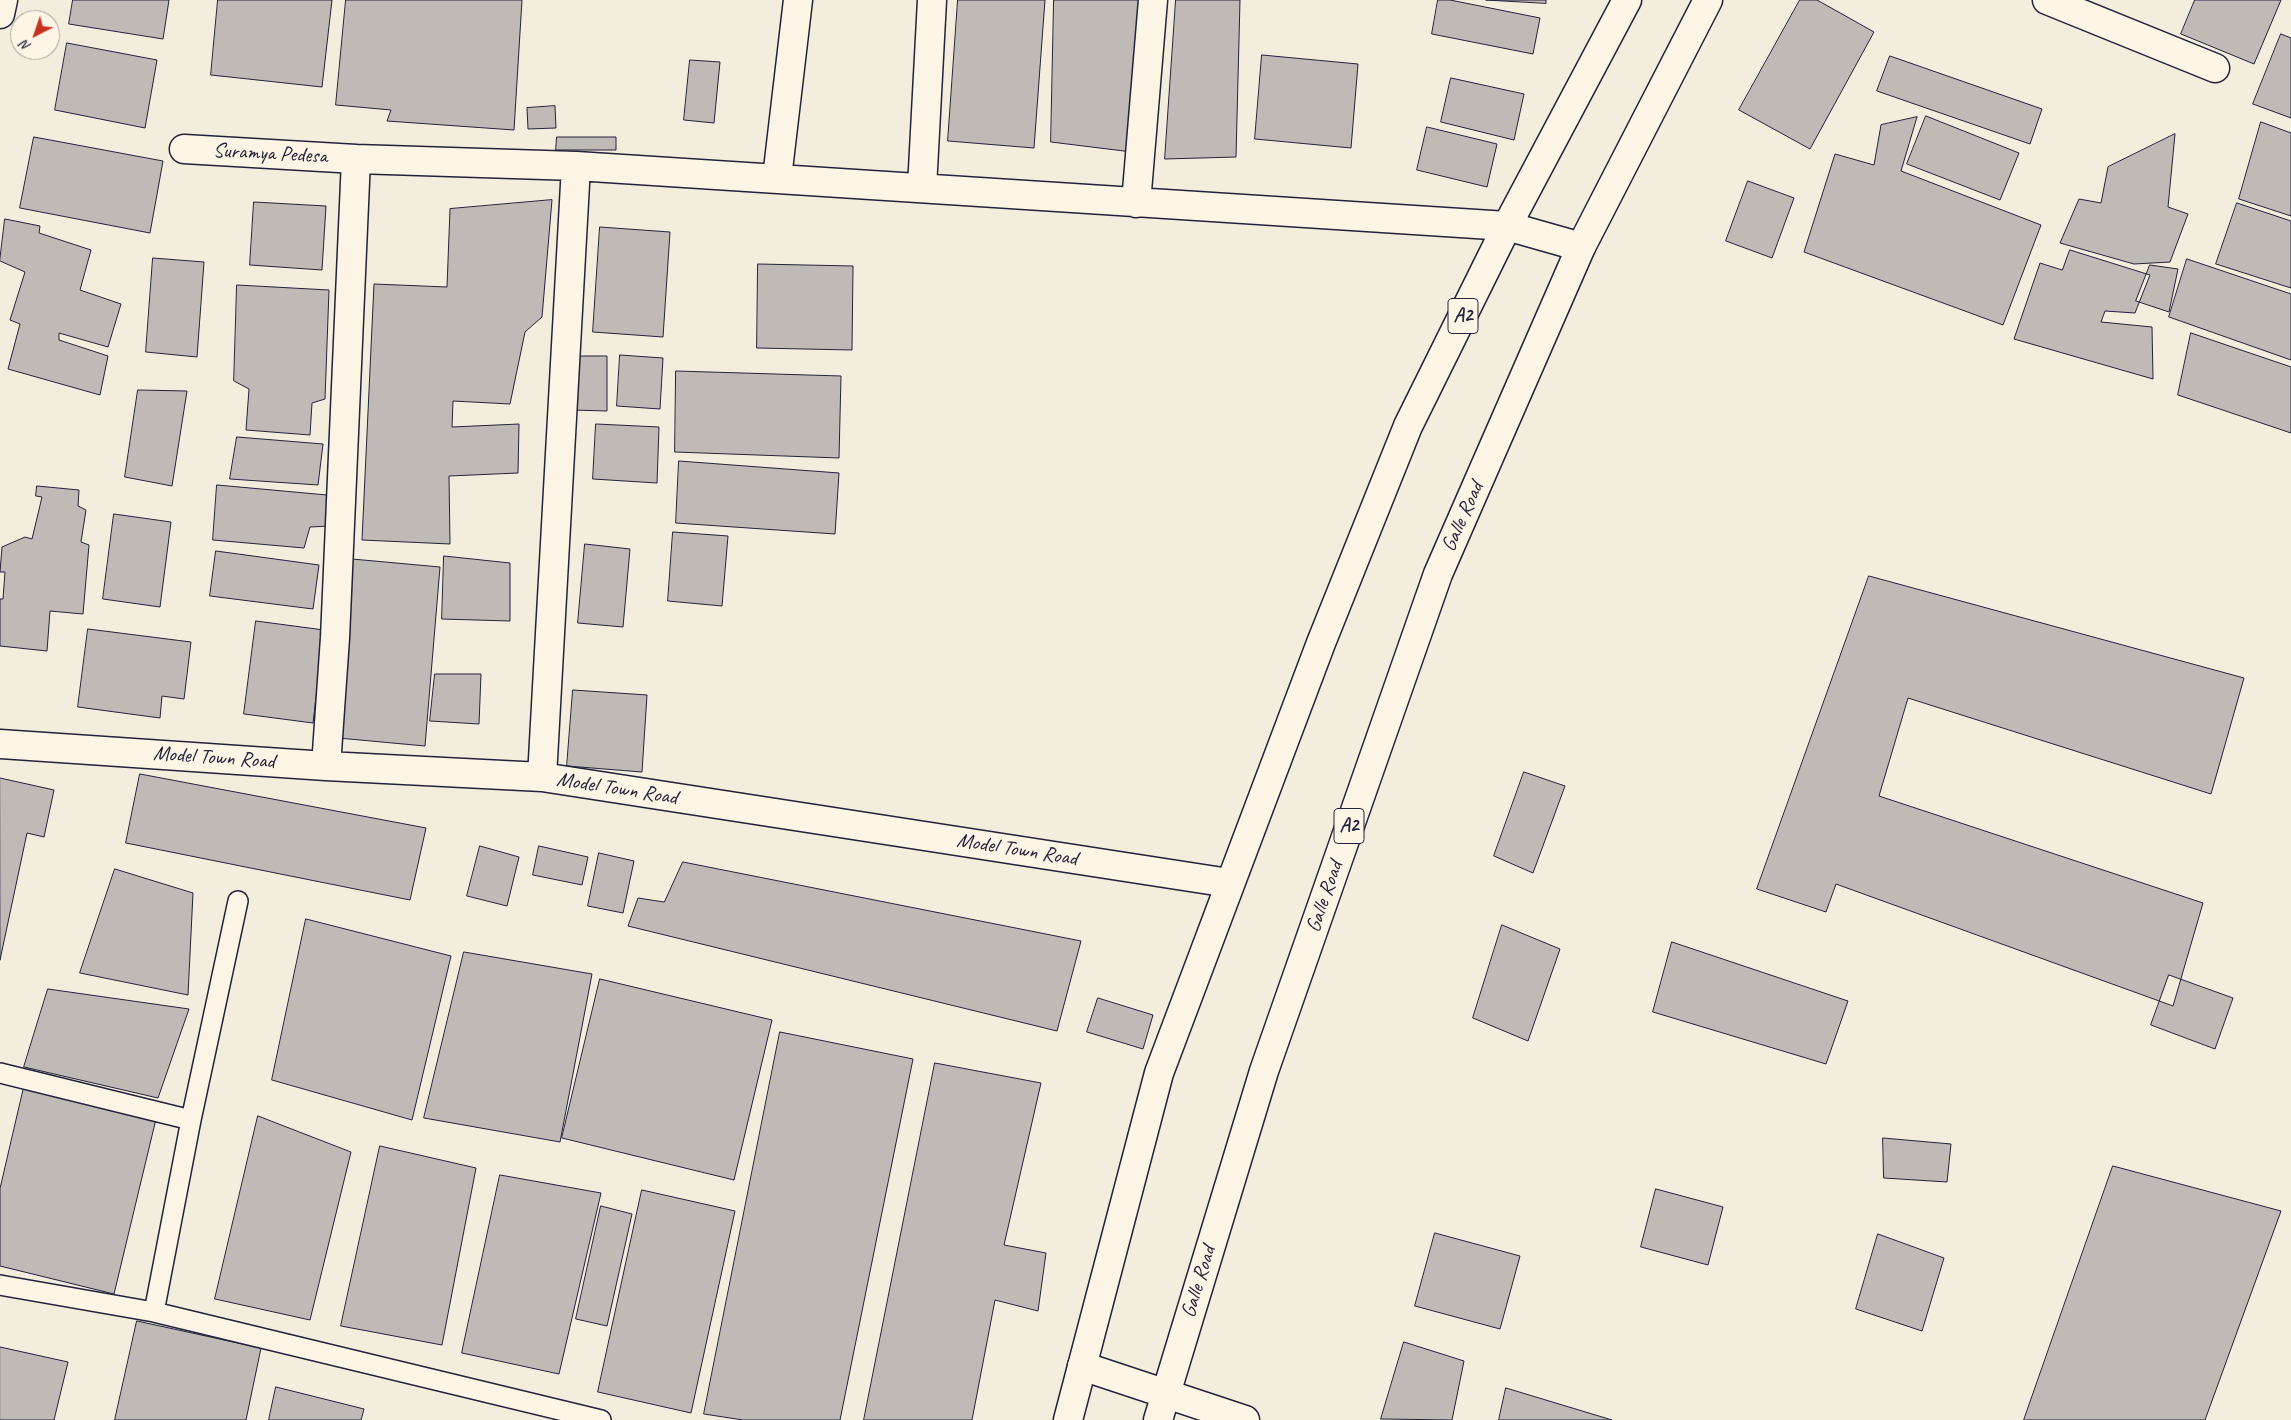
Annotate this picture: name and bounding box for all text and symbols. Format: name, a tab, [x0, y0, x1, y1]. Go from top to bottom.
north arrow	[10, 10, 60, 60]
text: N	[17, 37, 34, 55]
street label: Suramya Pedesa	[212, 138, 328, 170]
road number: A2	[1448, 298, 1478, 334]
street label: Galle Road	[1437, 478, 1489, 556]
street label: Model Town Road	[152, 741, 276, 775]
street label: Model Town Road	[555, 767, 679, 811]
road number: A2	[1334, 808, 1364, 844]
street label: Model Town Road	[955, 828, 1079, 872]
street label: Galle Road	[1301, 858, 1349, 936]
street label: Galle Road	[1176, 1243, 1222, 1321]

